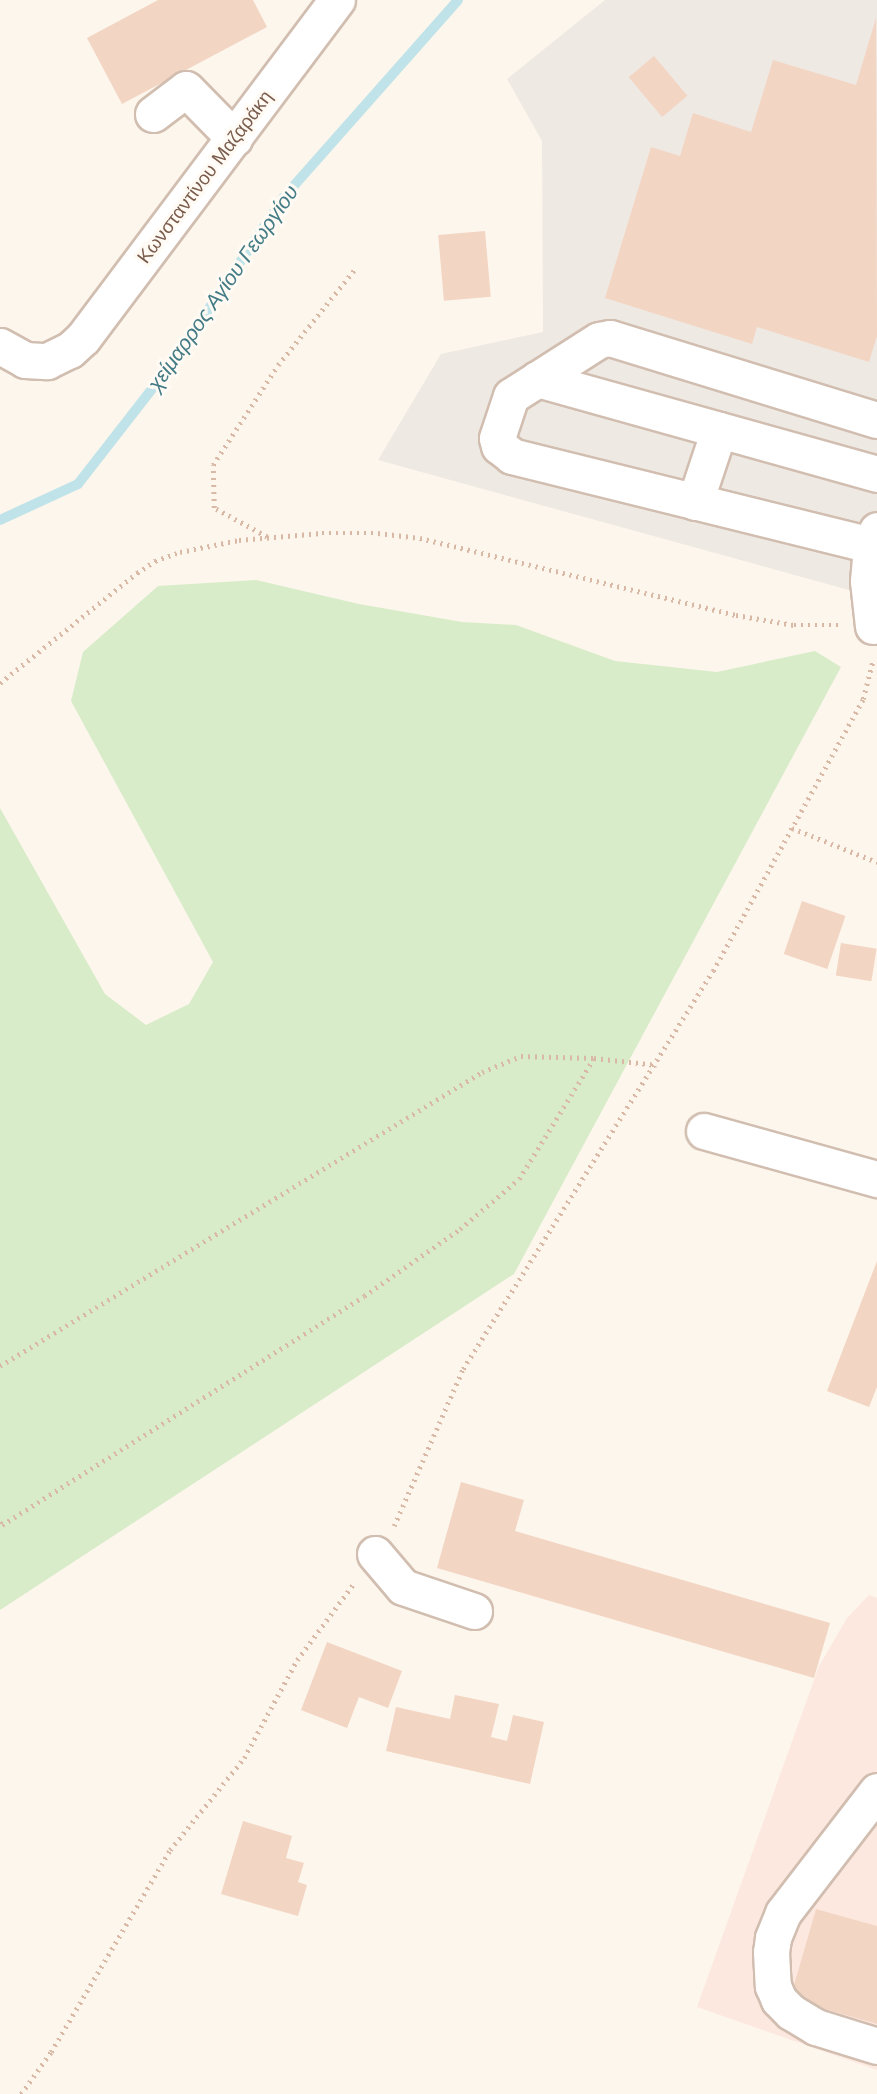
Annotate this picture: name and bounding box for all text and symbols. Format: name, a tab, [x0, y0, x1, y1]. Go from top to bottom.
street label: Κωνσταντίνου Μαζαράκη	[133, 86, 277, 268]
water label: χείμαρρος Αγίου Γεωργίου	[142, 180, 304, 396]

